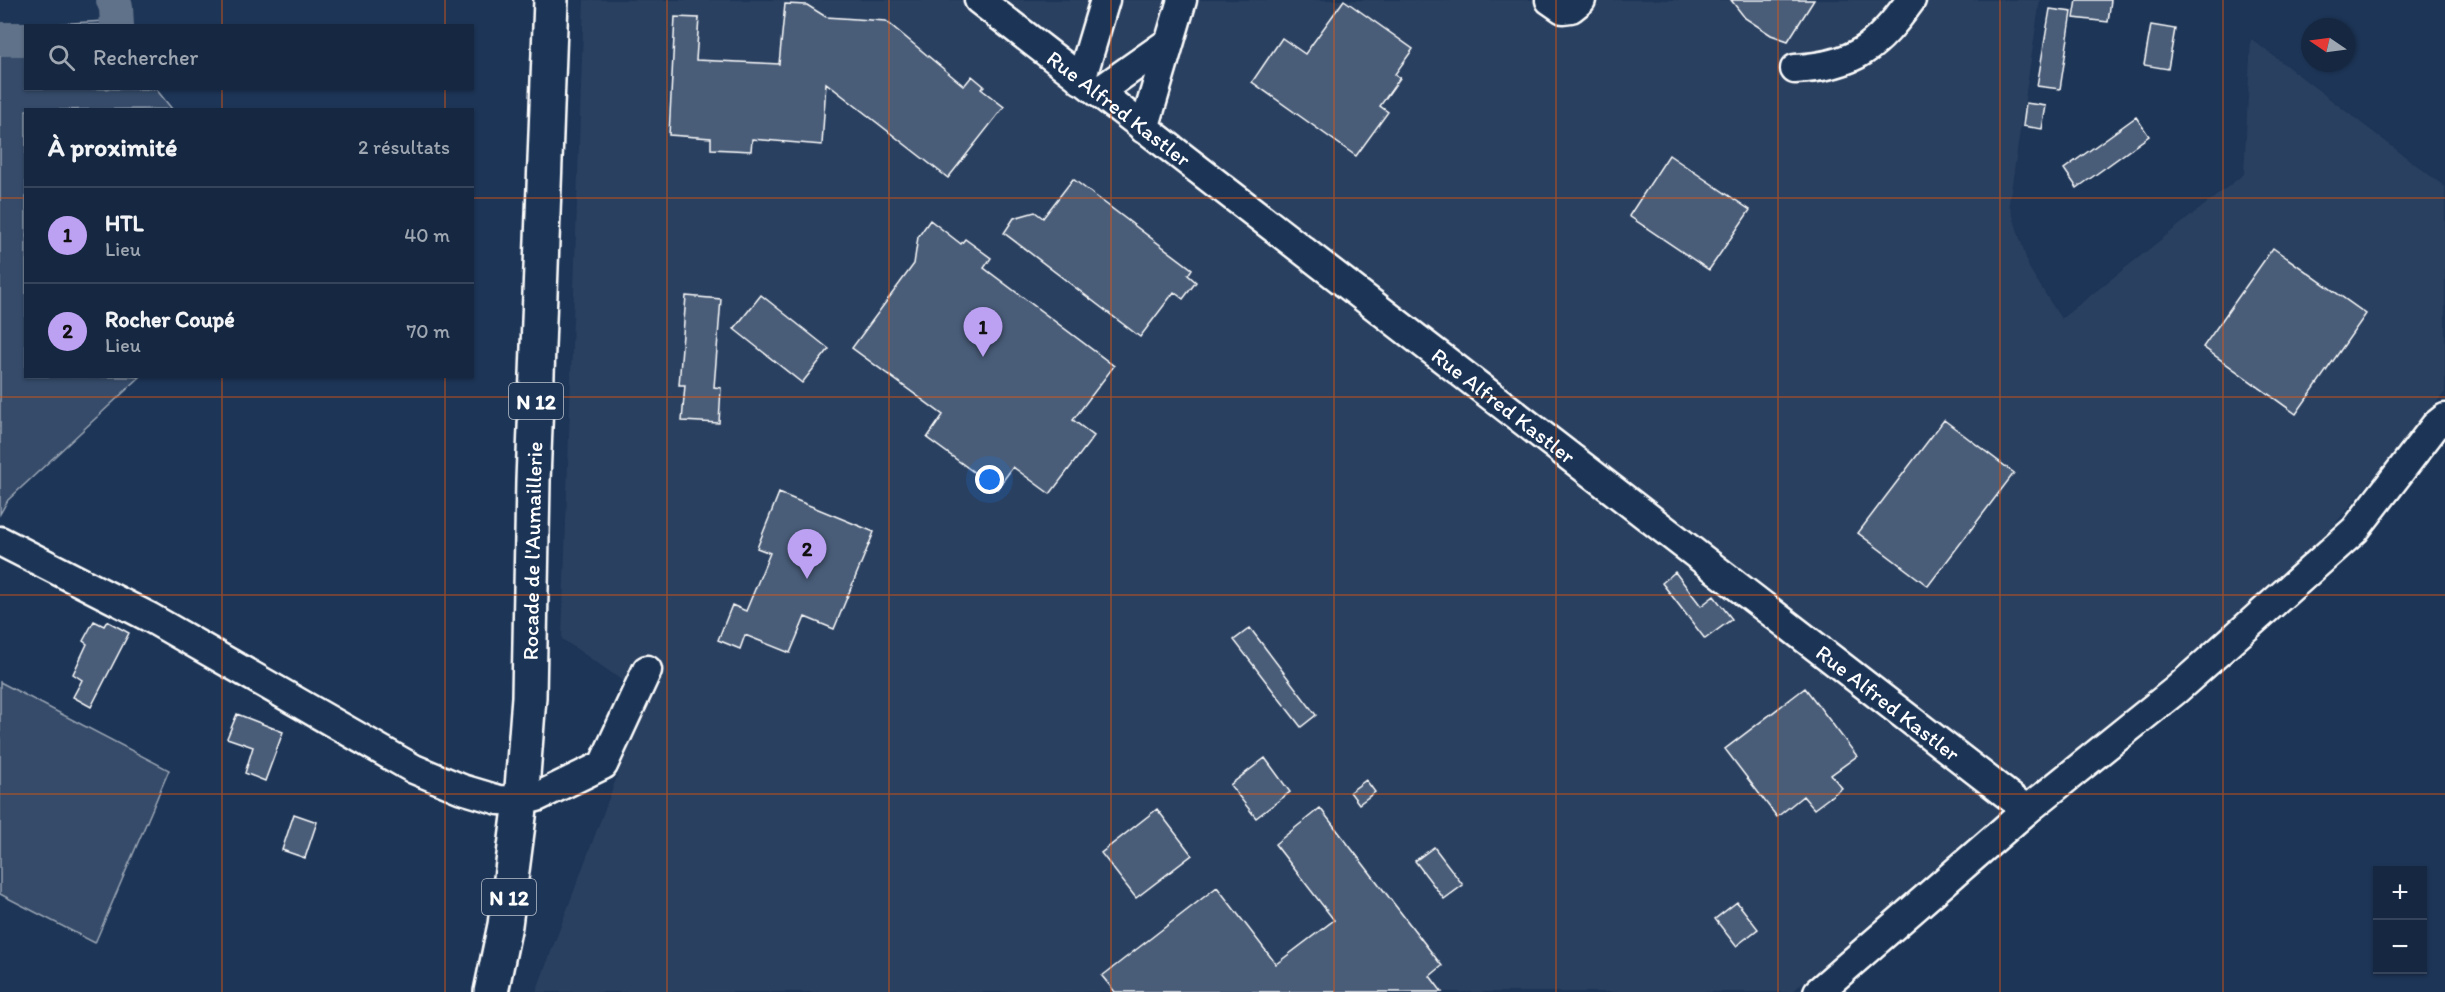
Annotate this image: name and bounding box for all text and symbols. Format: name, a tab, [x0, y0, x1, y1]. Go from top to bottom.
north arrow	[2301, 18, 2355, 72]
search box	[24, 24, 474, 90]
icon: search	[45, 41, 78, 74]
text: Rechercher	[93, 44, 198, 71]
street label: Rue Alfred Kastler	[1042, 44, 1197, 173]
text: À proximité	[48, 131, 177, 163]
text: 2 résultats	[358, 135, 450, 159]
text: HTL	[105, 210, 144, 237]
text: 1	[63, 223, 72, 247]
text: 40 m	[404, 223, 450, 247]
text: Lieu	[105, 237, 141, 261]
text: Rocher Coupé	[105, 306, 235, 333]
pin: 1	[964, 308, 1002, 357]
text: 2	[62, 319, 73, 343]
text: 70 m	[406, 319, 450, 343]
text: Lieu	[105, 333, 141, 357]
street label: Rue Alfred Kastler	[1426, 341, 1581, 470]
road number: N 12	[509, 383, 563, 419]
street label: Rocade de l'Aumaillerie	[516, 441, 548, 660]
your location	[975, 465, 1004, 494]
pin: 2	[788, 530, 826, 579]
street label: Rue Alfred Kastler	[1811, 639, 1966, 767]
map controls	[2373, 866, 2427, 974]
button: +	[2373, 866, 2427, 920]
road number: N 12	[482, 879, 536, 915]
button: −	[2373, 920, 2427, 974]

